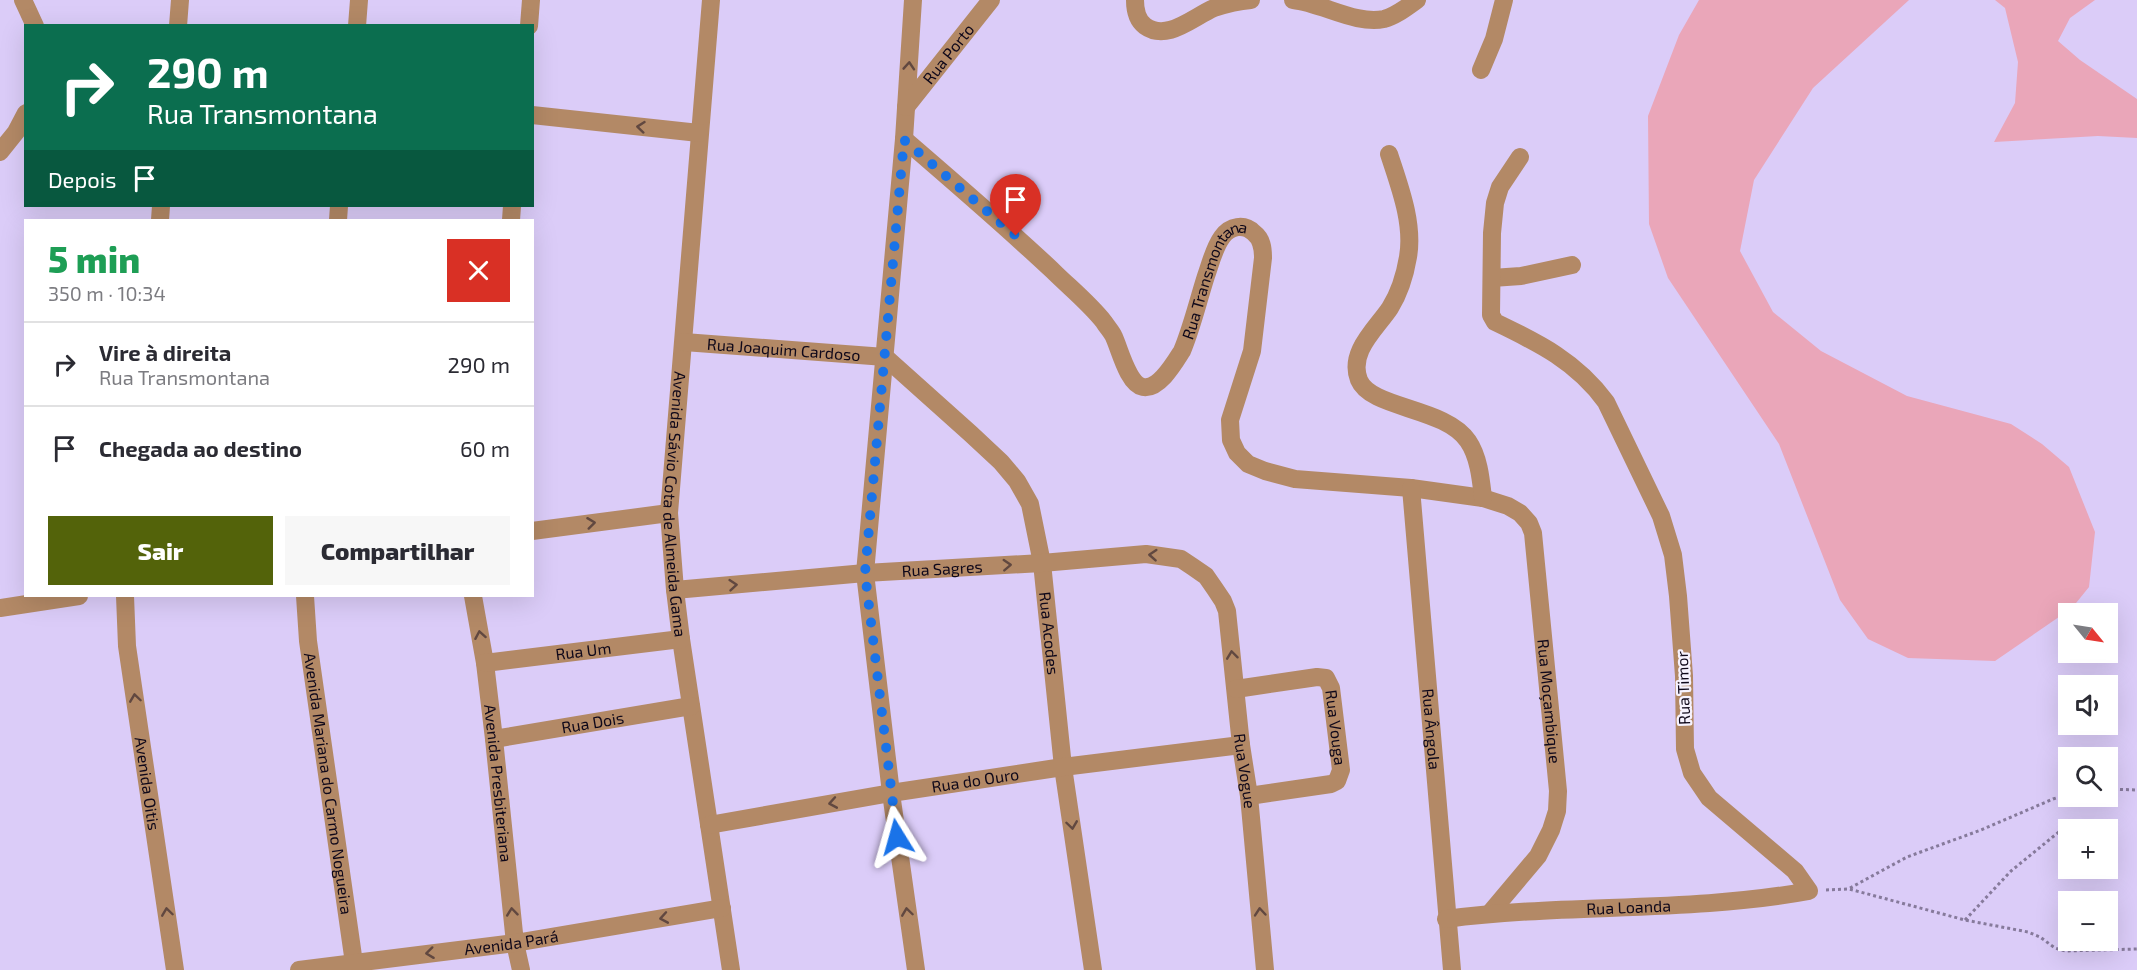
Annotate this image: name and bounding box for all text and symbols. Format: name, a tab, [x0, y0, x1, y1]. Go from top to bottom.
street label: Rua Porto	[918, 20, 978, 87]
text: 290 m	[147, 46, 269, 96]
icon: right	[48, 48, 126, 126]
one-way arrow	[902, 61, 915, 70]
text: Rua Transmontana	[147, 97, 378, 129]
one-way arrow	[636, 121, 645, 134]
icon: arrive	[128, 162, 161, 195]
text: Depois	[48, 166, 116, 192]
pin	[990, 174, 1041, 236]
icon: arrive	[999, 183, 1032, 216]
street label: Rua Transmontana	[1177, 217, 1249, 342]
text: 5 min	[48, 237, 140, 280]
button: close	[447, 239, 510, 302]
text: 350 m · 10:34	[48, 281, 166, 305]
street label: Rua Joaquim Cardoso	[706, 334, 861, 364]
text: Vire à direita	[99, 339, 231, 365]
icon: right	[48, 348, 81, 381]
text: 290 m	[448, 351, 510, 377]
text: Rua Transmontana	[99, 365, 270, 389]
street label: Avenida Sávio Cota de Almeida Gama	[660, 371, 691, 638]
icon: arrive	[48, 432, 81, 465]
text: Chegada ao destino	[99, 435, 302, 461]
text: 60 m	[460, 435, 510, 461]
button: Sair	[48, 516, 273, 585]
button: Compartilhar	[285, 516, 510, 585]
one-way arrow	[586, 518, 595, 530]
one-way arrow	[1149, 549, 1158, 562]
street label: Rua Sagres	[901, 556, 983, 580]
one-way arrow	[1003, 559, 1012, 572]
one-way arrow	[728, 579, 738, 592]
street label: Rua Acodes	[1036, 591, 1063, 676]
north arrow	[2058, 603, 2118, 663]
map controls	[2058, 603, 2118, 951]
one-way arrow	[474, 630, 486, 640]
street label: Rua Um	[554, 638, 612, 663]
street label: Rua Moçambique	[1534, 638, 1565, 764]
street label: Rua Timor	[1672, 650, 1693, 725]
street label: Avenida Mariana do Carmo Nogueira	[301, 651, 357, 916]
one-way arrow	[1226, 651, 1239, 660]
button: sound	[2058, 675, 2118, 735]
street label: Rua Ângola	[1419, 688, 1445, 771]
street label: Rua Vouga	[1322, 689, 1350, 766]
one-way arrow	[130, 694, 142, 703]
street label: Avenida Presbiteriana	[481, 703, 517, 863]
street label: Rua Dois	[560, 707, 625, 737]
street label: Rua Vogue	[1231, 732, 1260, 809]
street label: Avenida Oitis	[132, 735, 164, 831]
button: search	[2058, 747, 2118, 807]
street label: Rua do Ouro	[930, 764, 1020, 796]
one-way arrow	[828, 796, 838, 809]
position arrow	[865, 805, 929, 869]
button: +	[2058, 819, 2118, 879]
one-way arrow	[1065, 821, 1077, 830]
button: −	[2058, 891, 2118, 951]
street label: Rua Loanda	[1586, 895, 1671, 918]
one-way arrow	[902, 907, 914, 917]
one-way arrow	[1254, 907, 1267, 916]
one-way arrow	[161, 908, 173, 917]
one-way arrow	[506, 908, 519, 917]
one-way arrow	[659, 911, 669, 924]
street label: Avenida Pará	[463, 926, 560, 958]
one-way arrow	[425, 946, 434, 959]

